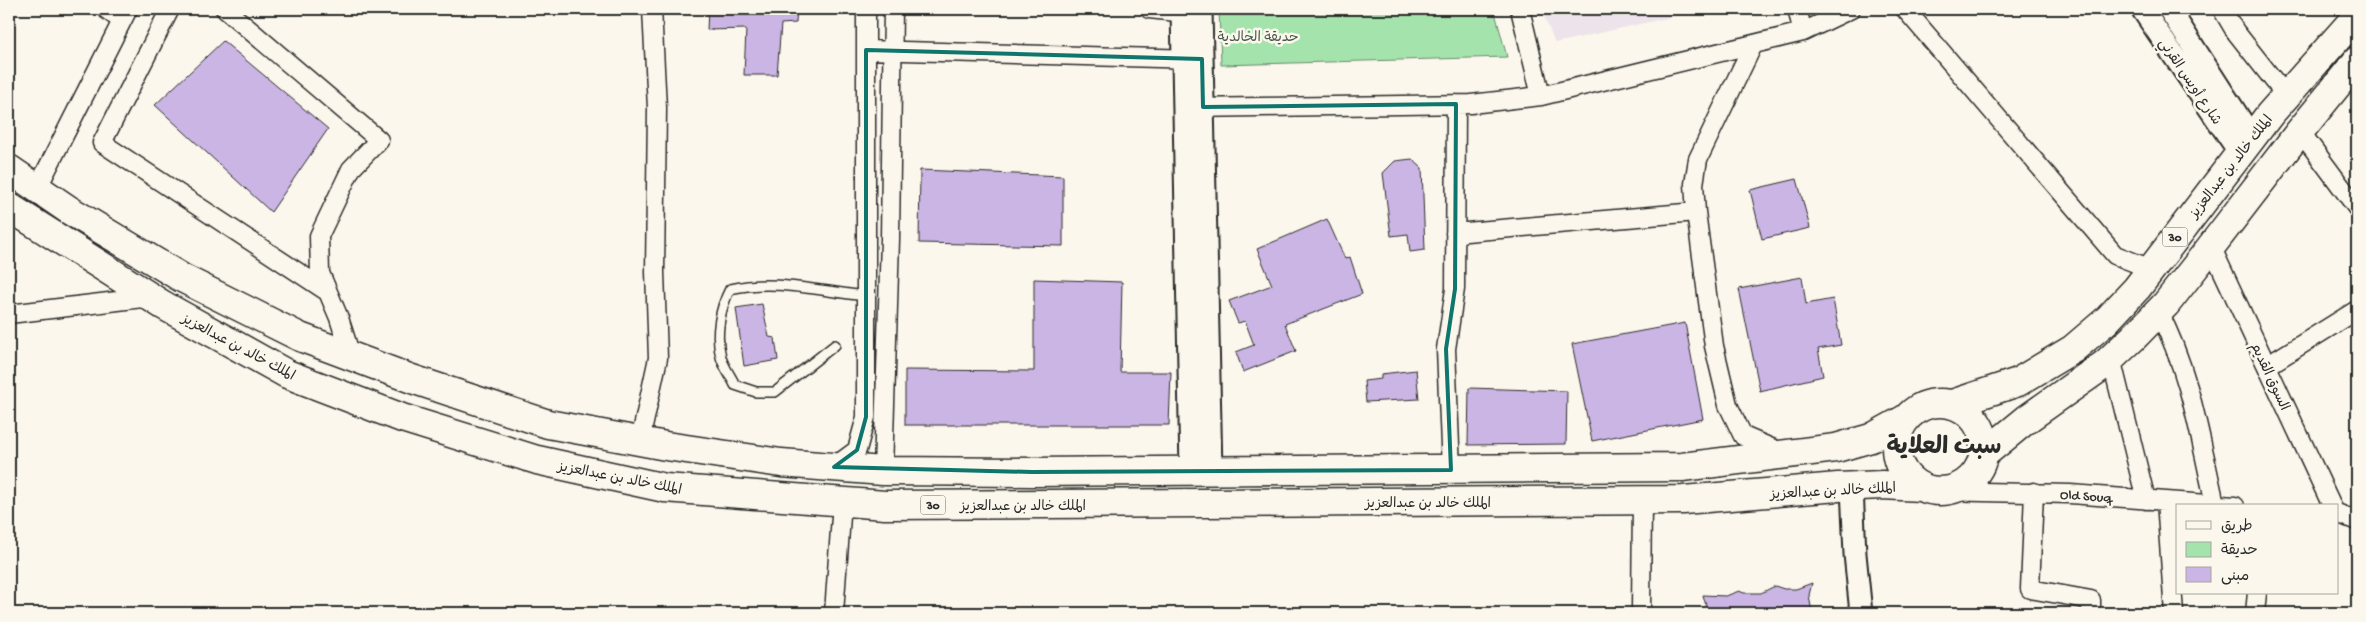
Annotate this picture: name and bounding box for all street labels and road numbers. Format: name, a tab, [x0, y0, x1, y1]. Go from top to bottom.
street label: شارع أويس القرني	[2152, 35, 2226, 130]
street label: الملك خالد بن عبدالعزيز	[2186, 113, 2277, 223]
road number: 30	[2162, 228, 2188, 246]
street label: الملك خالد بن عبدالعزيز	[177, 311, 297, 385]
street label: السوق القديم	[2246, 340, 2292, 414]
street label: الملك خالد بن عبدالعزيز	[555, 459, 683, 500]
street label: الملك خالد بن عبدالعزيز	[1769, 481, 1897, 504]
street label: Old Souq	[2059, 487, 2115, 508]
road number: 30	[920, 496, 946, 514]
street label: الملك خالد بن عبدالعزيز	[1364, 496, 1491, 513]
street label: الملك خالد بن عبدالعزيز	[959, 499, 1086, 516]

